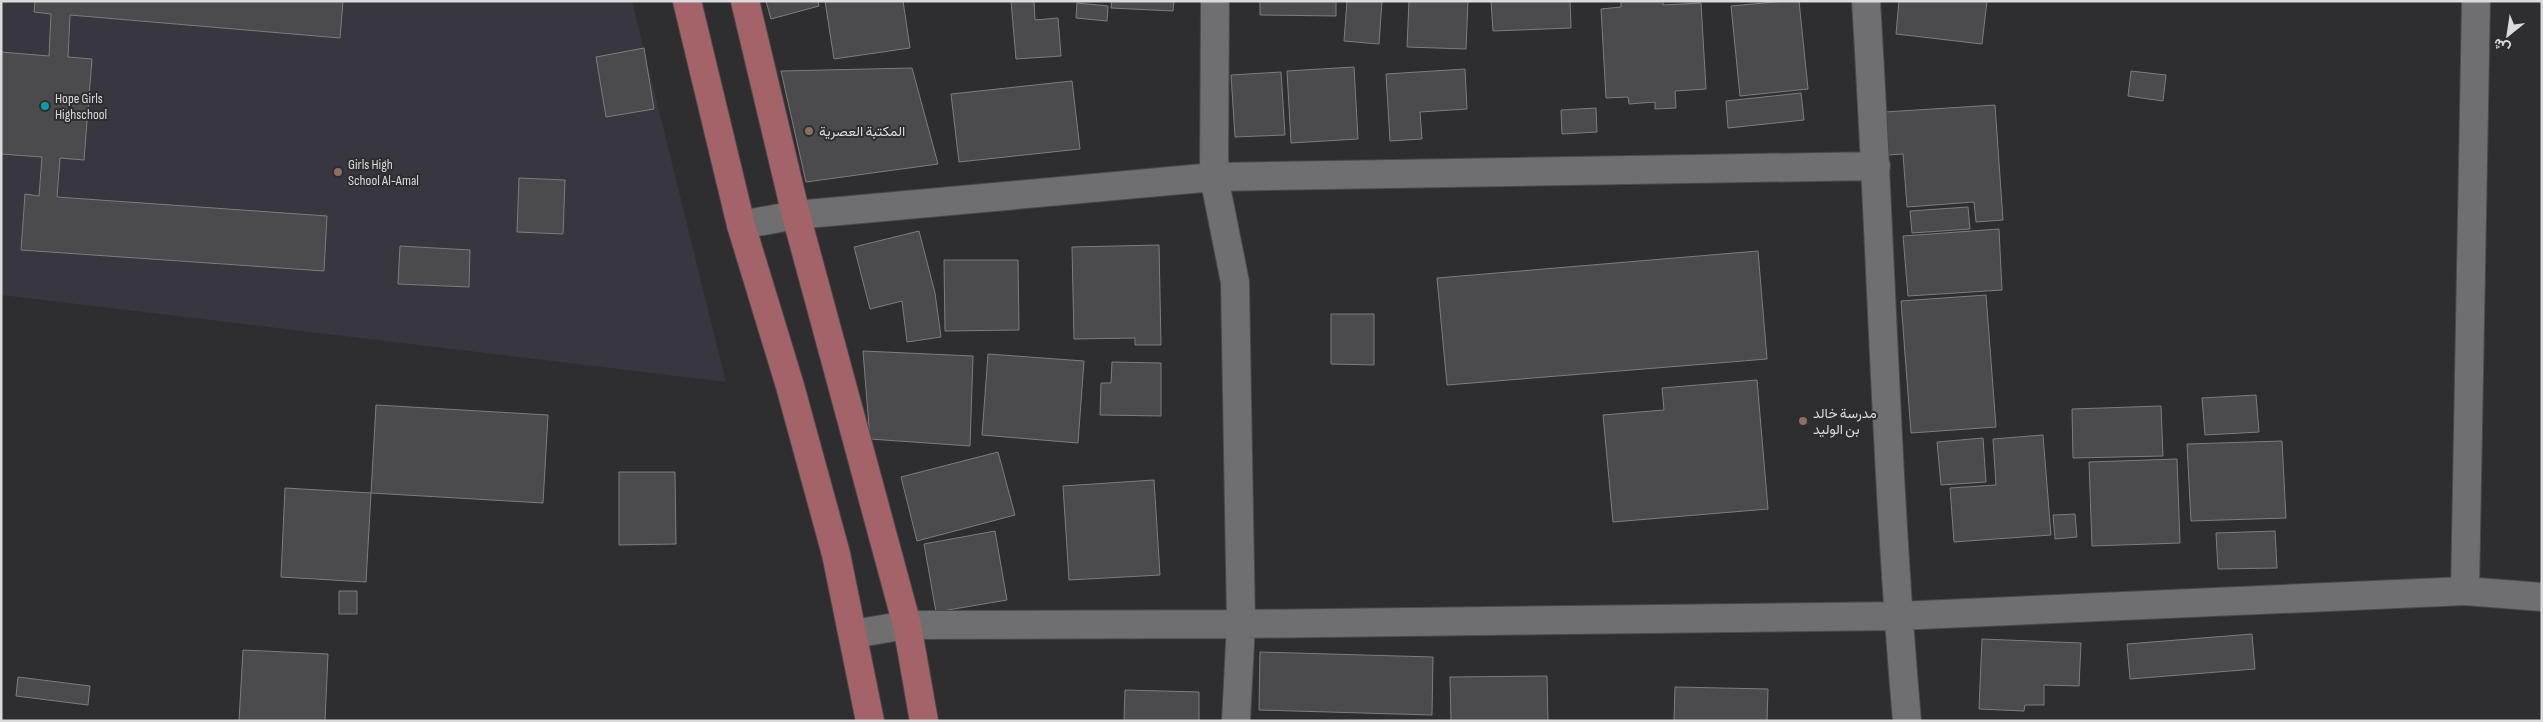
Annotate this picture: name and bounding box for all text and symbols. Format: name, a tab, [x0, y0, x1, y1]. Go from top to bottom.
north arrow	[2483, 10, 2533, 60]
text: ش	[2490, 34, 2513, 57]
place label: Hope Girls Highschool	[55, 90, 107, 123]
marker: Hope Girls Highschool	[39, 100, 51, 112]
place label: المكتبة العصرية	[819, 123, 905, 140]
marker: المكتبة العصرية	[803, 125, 815, 137]
place label: Girls High School Al-Amal	[348, 156, 419, 189]
marker: Girls High School Al-Amal	[332, 166, 344, 178]
place label: مدرسة خالد بن الوليد	[1813, 405, 1877, 438]
marker: مدرسة خالد بن الوليد	[1797, 415, 1809, 427]

